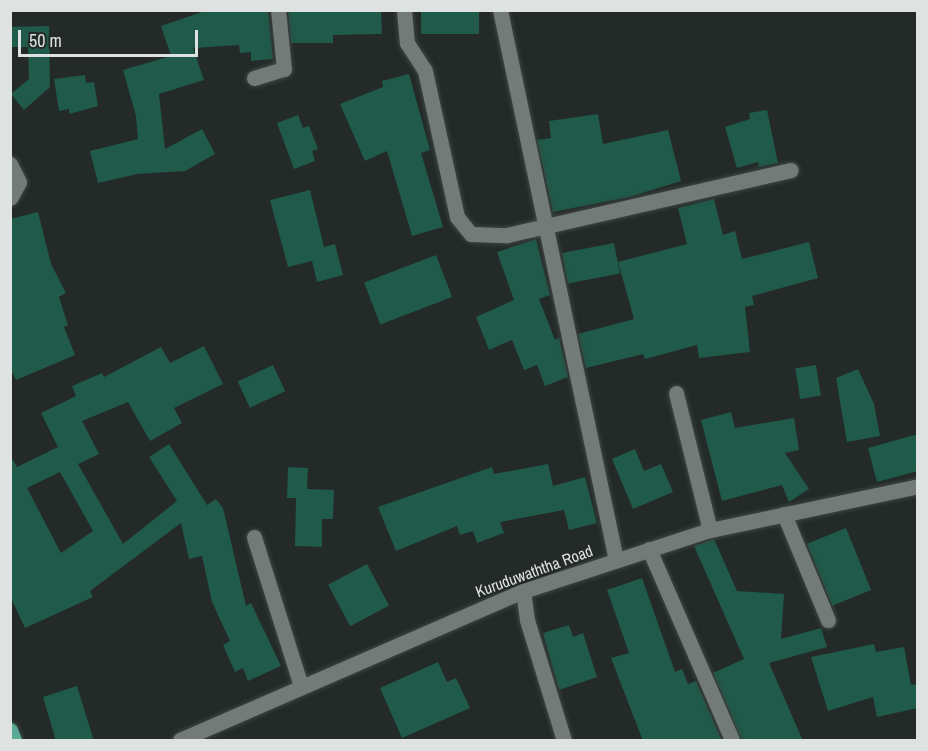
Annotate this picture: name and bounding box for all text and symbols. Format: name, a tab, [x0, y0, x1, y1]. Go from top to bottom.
scale bar	[21, 18, 201, 56]
text: 50 m	[29, 28, 62, 53]
street label: Kuruduwaththa Road	[473, 541, 595, 601]

